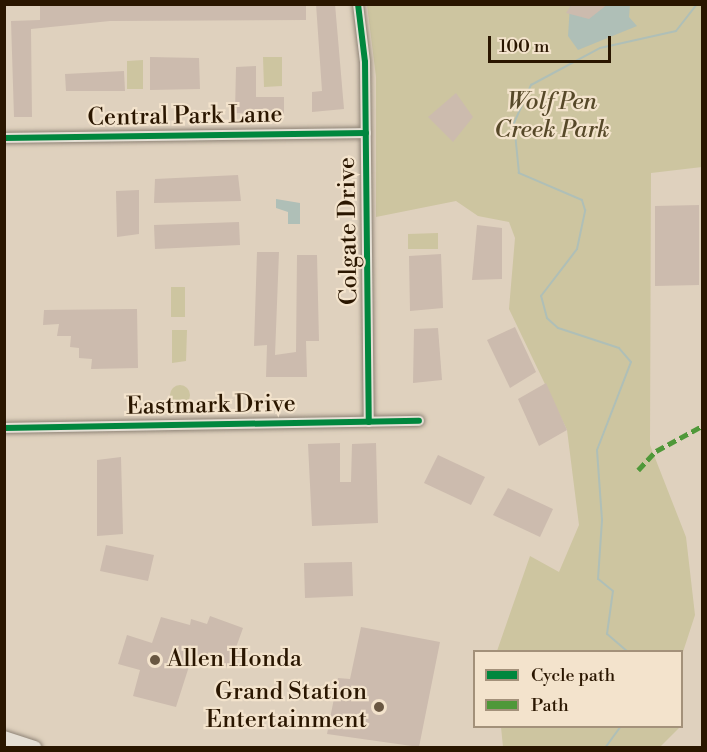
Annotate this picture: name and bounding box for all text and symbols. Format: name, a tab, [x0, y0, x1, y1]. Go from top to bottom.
scale bar	[491, 24, 614, 62]
text: 100 m	[499, 35, 550, 58]
park label: Wolf Pen Creek Park	[494, 89, 610, 145]
street label: Central Park Lane	[87, 101, 283, 133]
street label: Colgate Drive	[333, 157, 365, 305]
street label: Eastmark Drive	[126, 390, 296, 422]
place label: Allen Honda	[167, 646, 302, 674]
legend	[473, 650, 683, 728]
marker: Allen Honda	[148, 653, 162, 667]
text: Cycle path	[531, 664, 615, 687]
place label: Grand Station Entertainment	[205, 679, 367, 735]
text: Path	[531, 694, 569, 717]
marker: Grand Station Entertainment	[372, 700, 386, 714]

